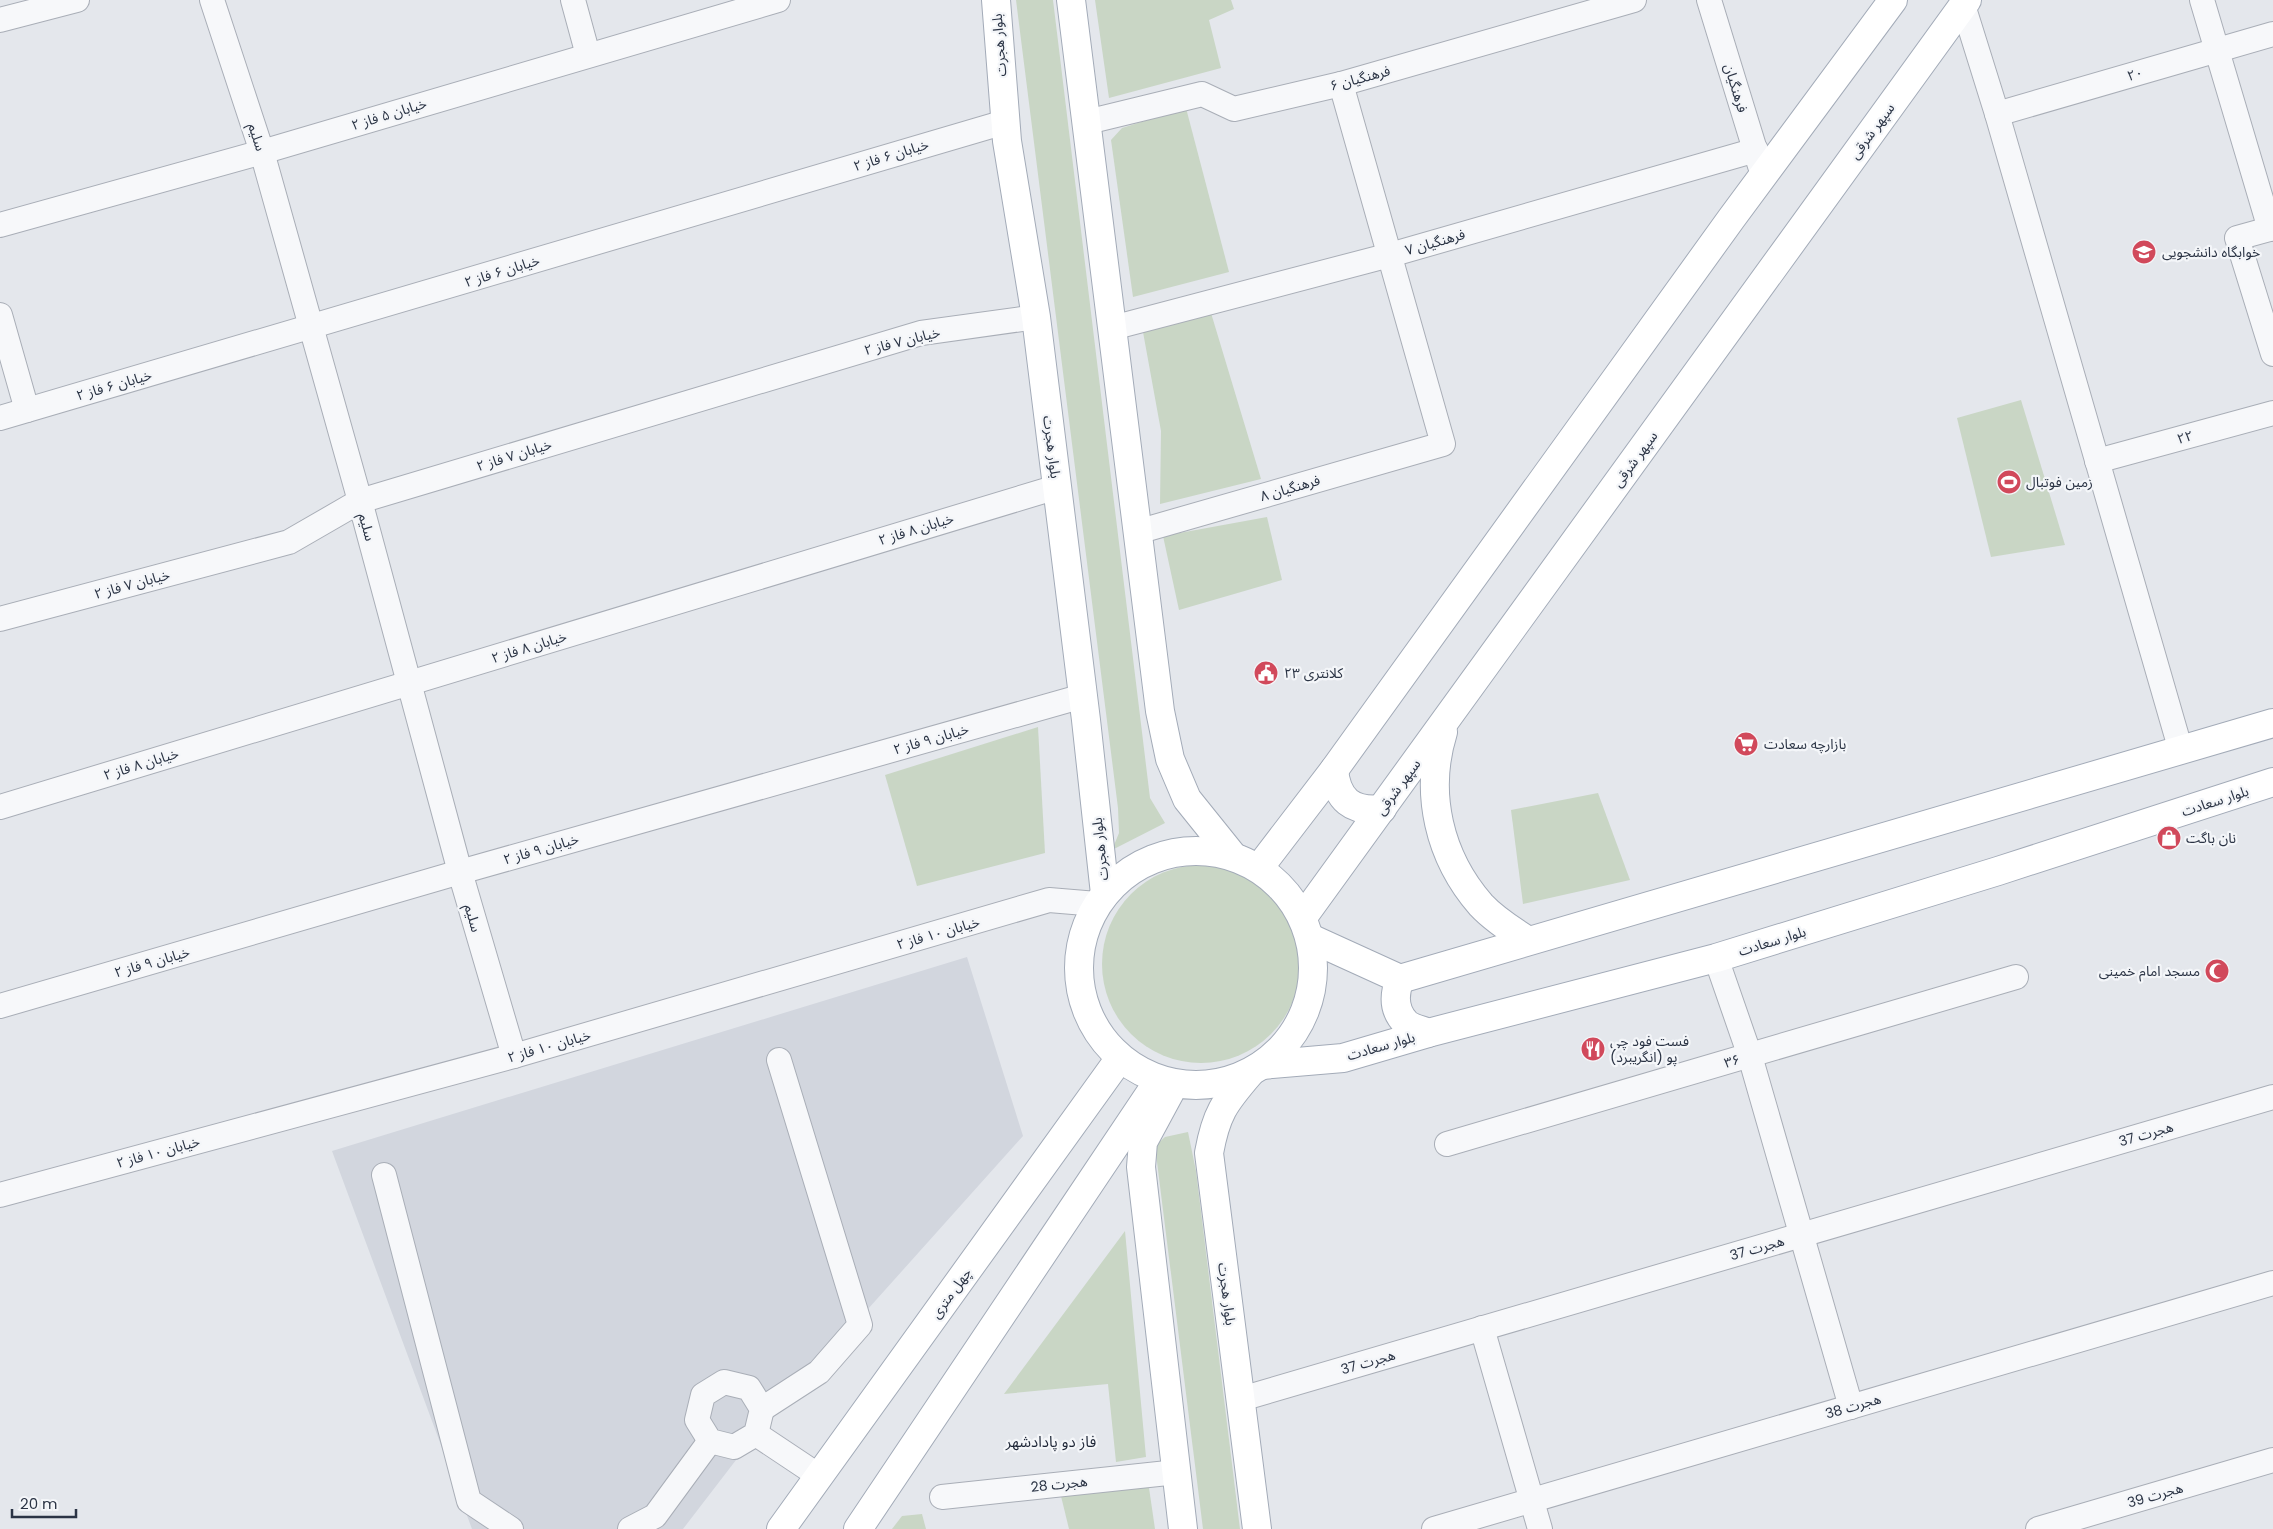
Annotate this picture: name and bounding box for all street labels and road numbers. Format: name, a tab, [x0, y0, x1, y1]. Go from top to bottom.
street label: بلوار هجرت	[987, 13, 1011, 77]
street label: فرهنگیان ۶	[1328, 60, 1392, 96]
street label: فرهنگیان	[1719, 61, 1753, 115]
street label: ۲۰	[2125, 62, 2145, 86]
street label: خیابان ۵ فاز ۲	[349, 93, 429, 135]
street label: سپهر شرقی	[1845, 99, 1899, 163]
street label: سلیم	[242, 120, 271, 154]
street label: خیابان ۶ فاز ۲	[851, 134, 931, 176]
street label: فرهنگیان ۷	[1403, 224, 1467, 260]
street label: خیابان ۶ فاز ۲	[462, 250, 542, 292]
street label: خیابان ۷ فاز ۲	[862, 322, 942, 360]
street label: خیابان ۶ فاز ۲	[74, 365, 154, 405]
street label: بلوار هجرت	[1038, 414, 1066, 480]
street label: ۲۲	[2175, 425, 2195, 449]
street label: سپهر شرقی	[1608, 427, 1662, 491]
street label: خیابان ۷ فاز ۲	[474, 434, 554, 476]
street label: فرهنگیان ۸	[1258, 470, 1322, 506]
street label: خیابان ۸ فاز ۲	[876, 508, 956, 550]
street label: سلیم	[353, 511, 380, 544]
street label: خیابان ۷ فاز ۲	[92, 564, 172, 604]
street label: خیابان ۸ فاز ۲	[489, 626, 569, 668]
street label: خیابان ۹ فاز ۲	[891, 719, 971, 759]
street label: خیابان ۸ فاز ۲	[101, 743, 181, 785]
street label: سپهر شرقی	[1371, 755, 1425, 819]
street label: بلوار سعادت	[2179, 781, 2251, 821]
street label: بلوار هجرت	[1087, 816, 1113, 881]
street label: خیابان ۹ فاز ۲	[501, 829, 581, 869]
street label: سلیم	[459, 902, 487, 935]
street label: خیابان ۱۰ فاز ۲	[894, 912, 982, 954]
street label: بلوار سعادت	[1736, 921, 1808, 961]
street label: خیابان ۹ فاز ۲	[112, 942, 192, 982]
street label: خیابان ۱۰ فاز ۲	[505, 1025, 593, 1067]
street label: بلوار سعادت	[1345, 1027, 1417, 1065]
street label: ۳۶	[1722, 1049, 1742, 1073]
street label: هجرت 37	[2116, 1117, 2176, 1151]
street label: خیابان ۱۰ فاز ۲	[114, 1131, 202, 1173]
street label: هجرت 37	[1727, 1231, 1787, 1265]
street label: بلوار هجرت	[1213, 1261, 1241, 1327]
street label: چهل متری	[926, 1264, 976, 1322]
street label: هجرت 37	[1338, 1345, 1398, 1379]
street label: هجرت 38	[1823, 1388, 1883, 1424]
street label: هجرت 28	[1030, 1471, 1088, 1497]
street label: هجرت 39	[2125, 1478, 2185, 1512]

